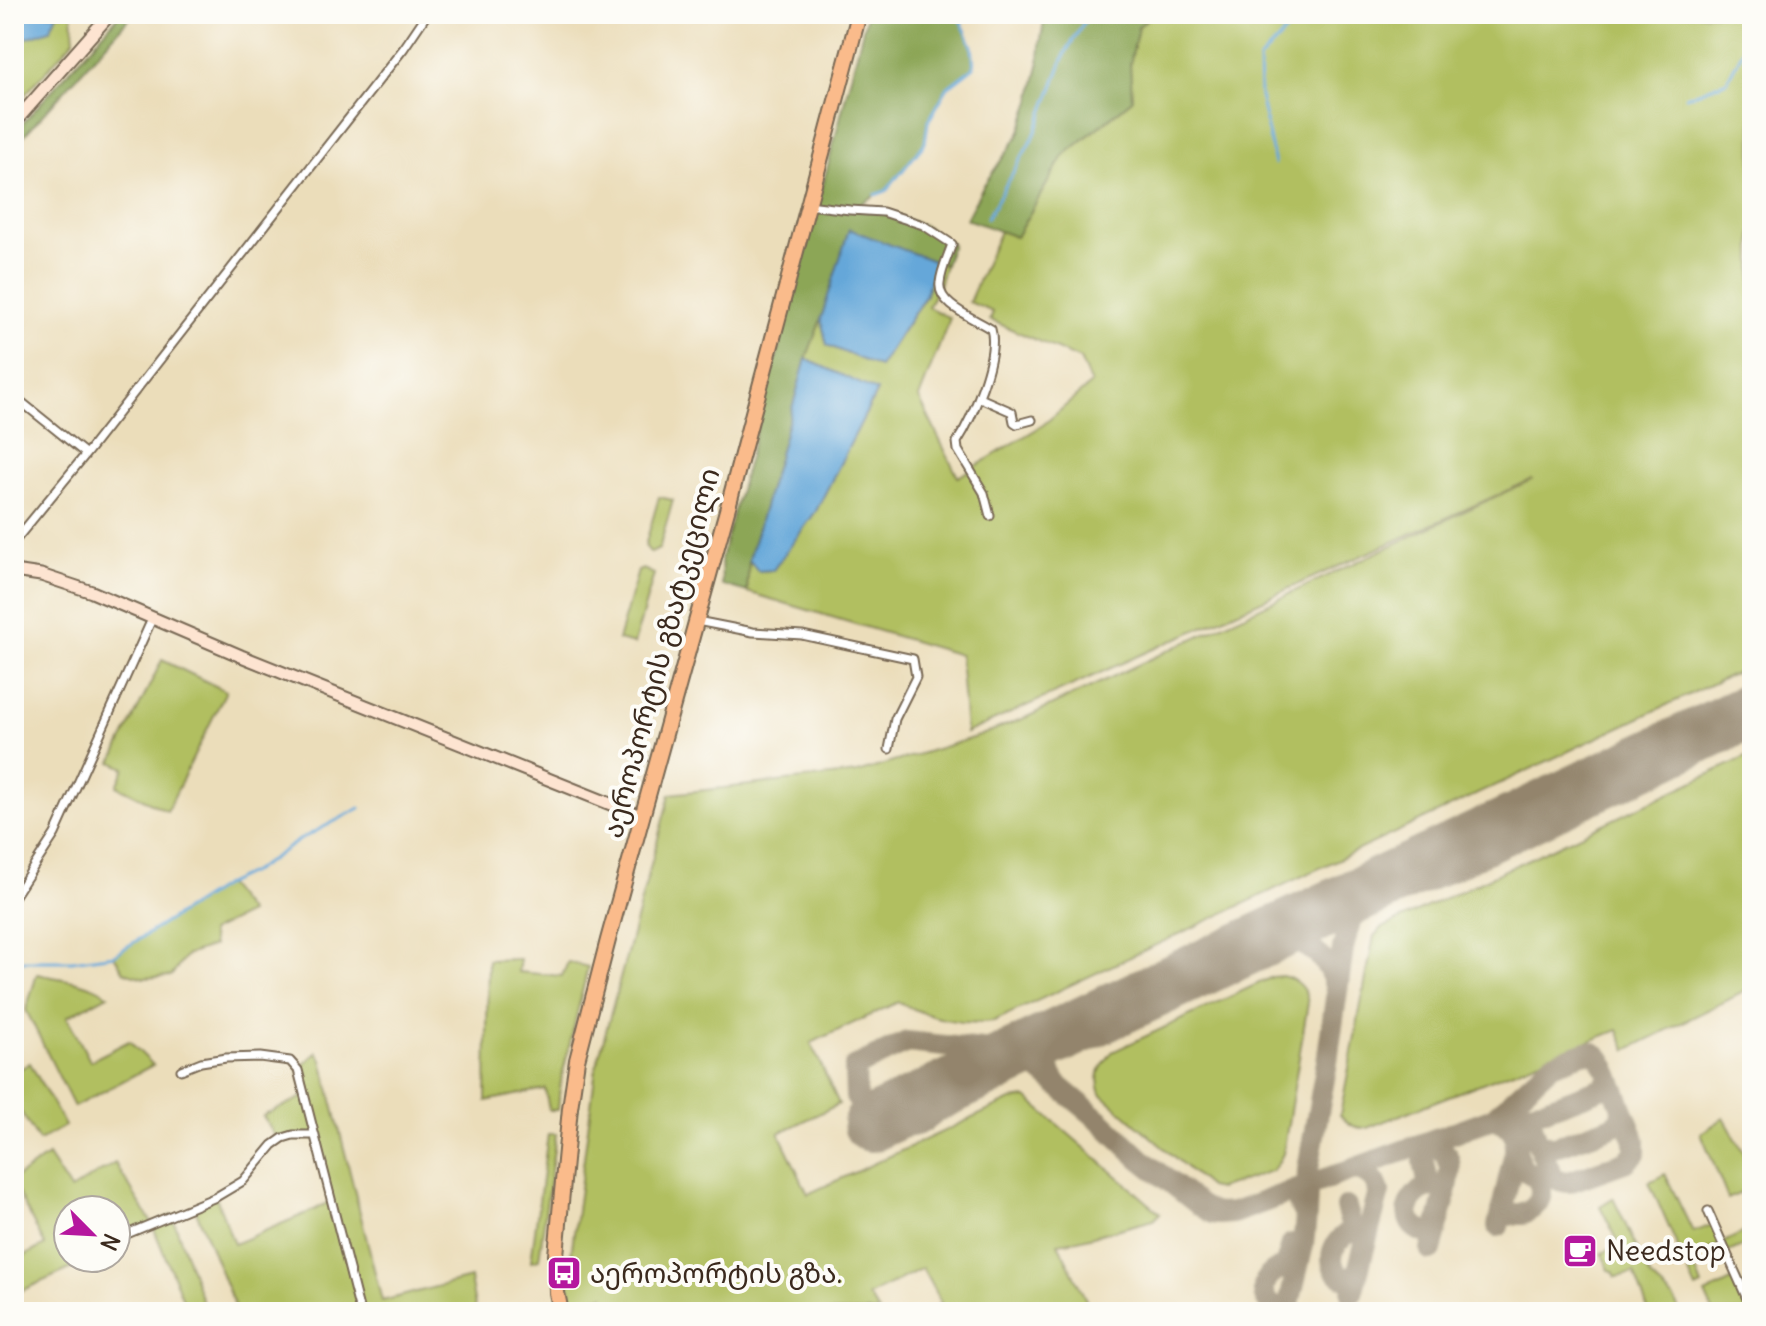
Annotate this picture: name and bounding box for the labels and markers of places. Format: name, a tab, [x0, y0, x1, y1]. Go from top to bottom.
cafe icon: Needstop	[1561, 1232, 1599, 1270]
place label: Needstop	[1606, 1233, 1726, 1269]
bus stop icon: აეროპორტის გზა.	[545, 1254, 583, 1292]
place label: აეროპორტის გზა.	[590, 1255, 842, 1291]

